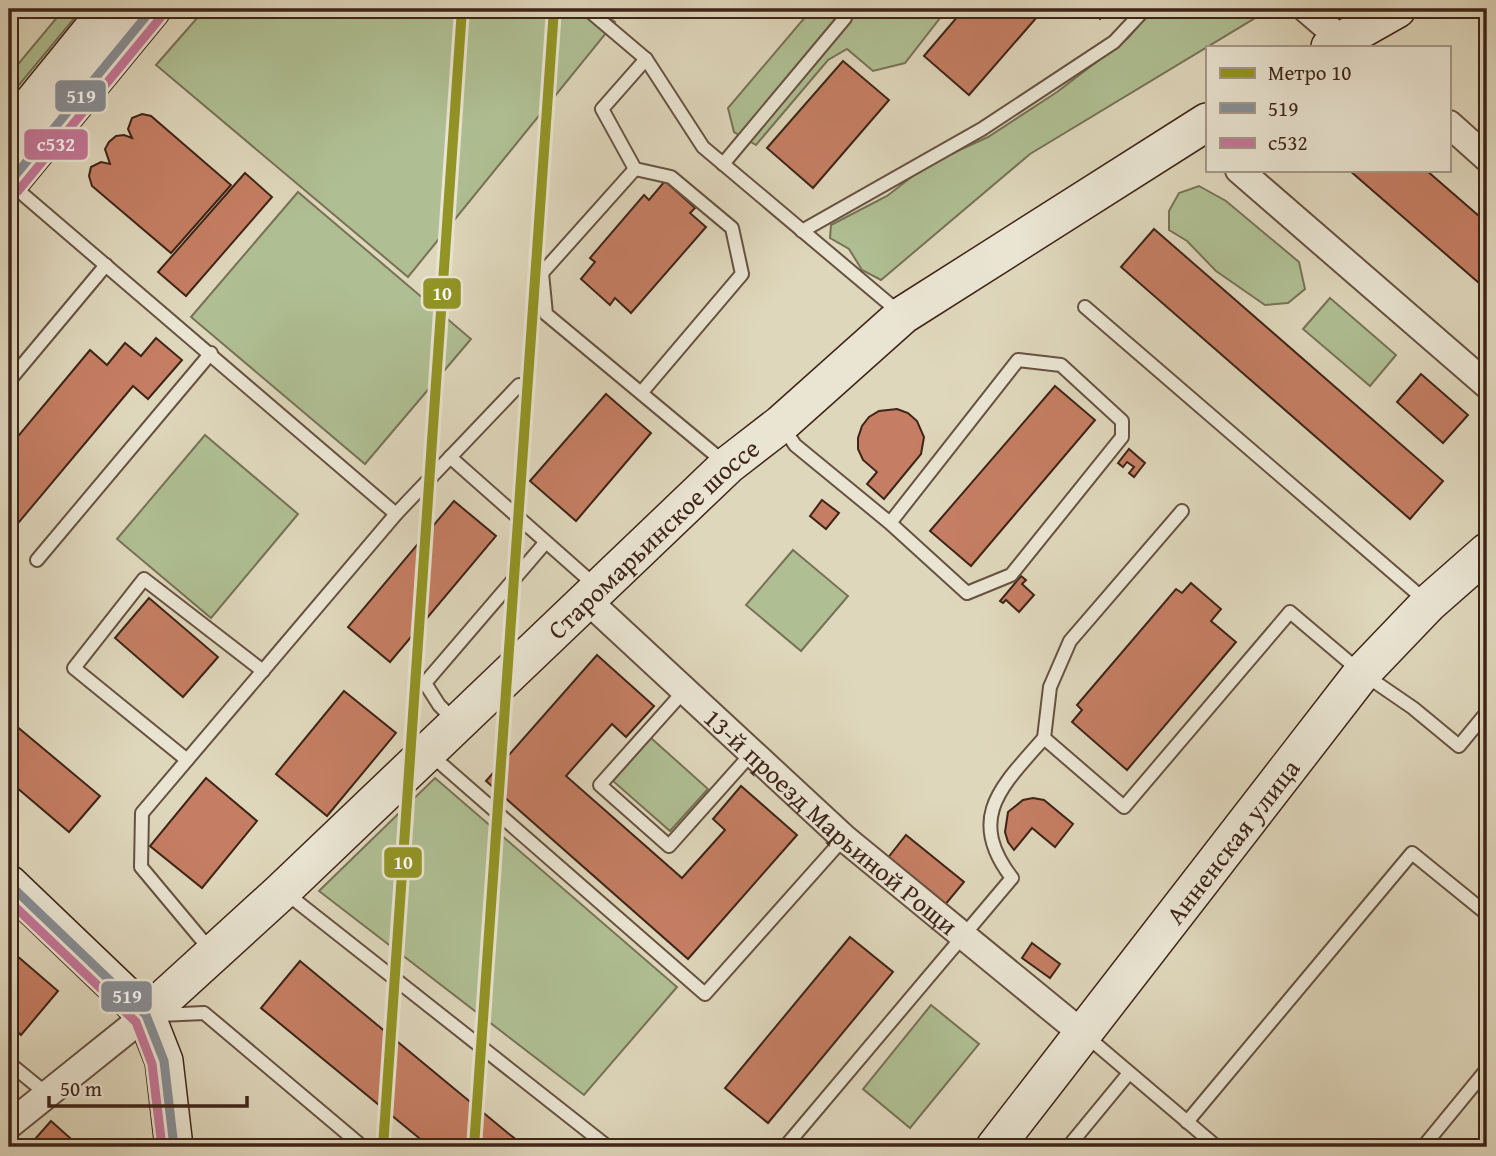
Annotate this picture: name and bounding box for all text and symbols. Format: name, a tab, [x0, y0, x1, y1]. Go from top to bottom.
legend	[1206, 46, 1450, 172]
text: Метро 10	[1268, 57, 1351, 88]
line badge: 519	[54, 79, 107, 113]
text: 519	[66, 82, 96, 110]
text: 519	[1268, 93, 1298, 124]
text: с532	[1268, 127, 1308, 158]
line badge: с532	[23, 128, 89, 161]
text: с532	[37, 130, 75, 158]
line badge: 10	[422, 277, 462, 310]
text: 10	[432, 279, 452, 307]
street label: Старомарьинское шоссе	[538, 428, 767, 648]
street label: 13-й проезд Марьиной Рощи	[695, 698, 967, 944]
street label: Анненская улица	[1155, 750, 1309, 932]
line badge: 10	[383, 846, 423, 879]
text: 10	[393, 848, 413, 876]
line badge: 519	[100, 980, 153, 1013]
text: 519	[112, 982, 142, 1010]
scale bar	[49, 1065, 247, 1109]
text: 50 m	[60, 1073, 102, 1104]

